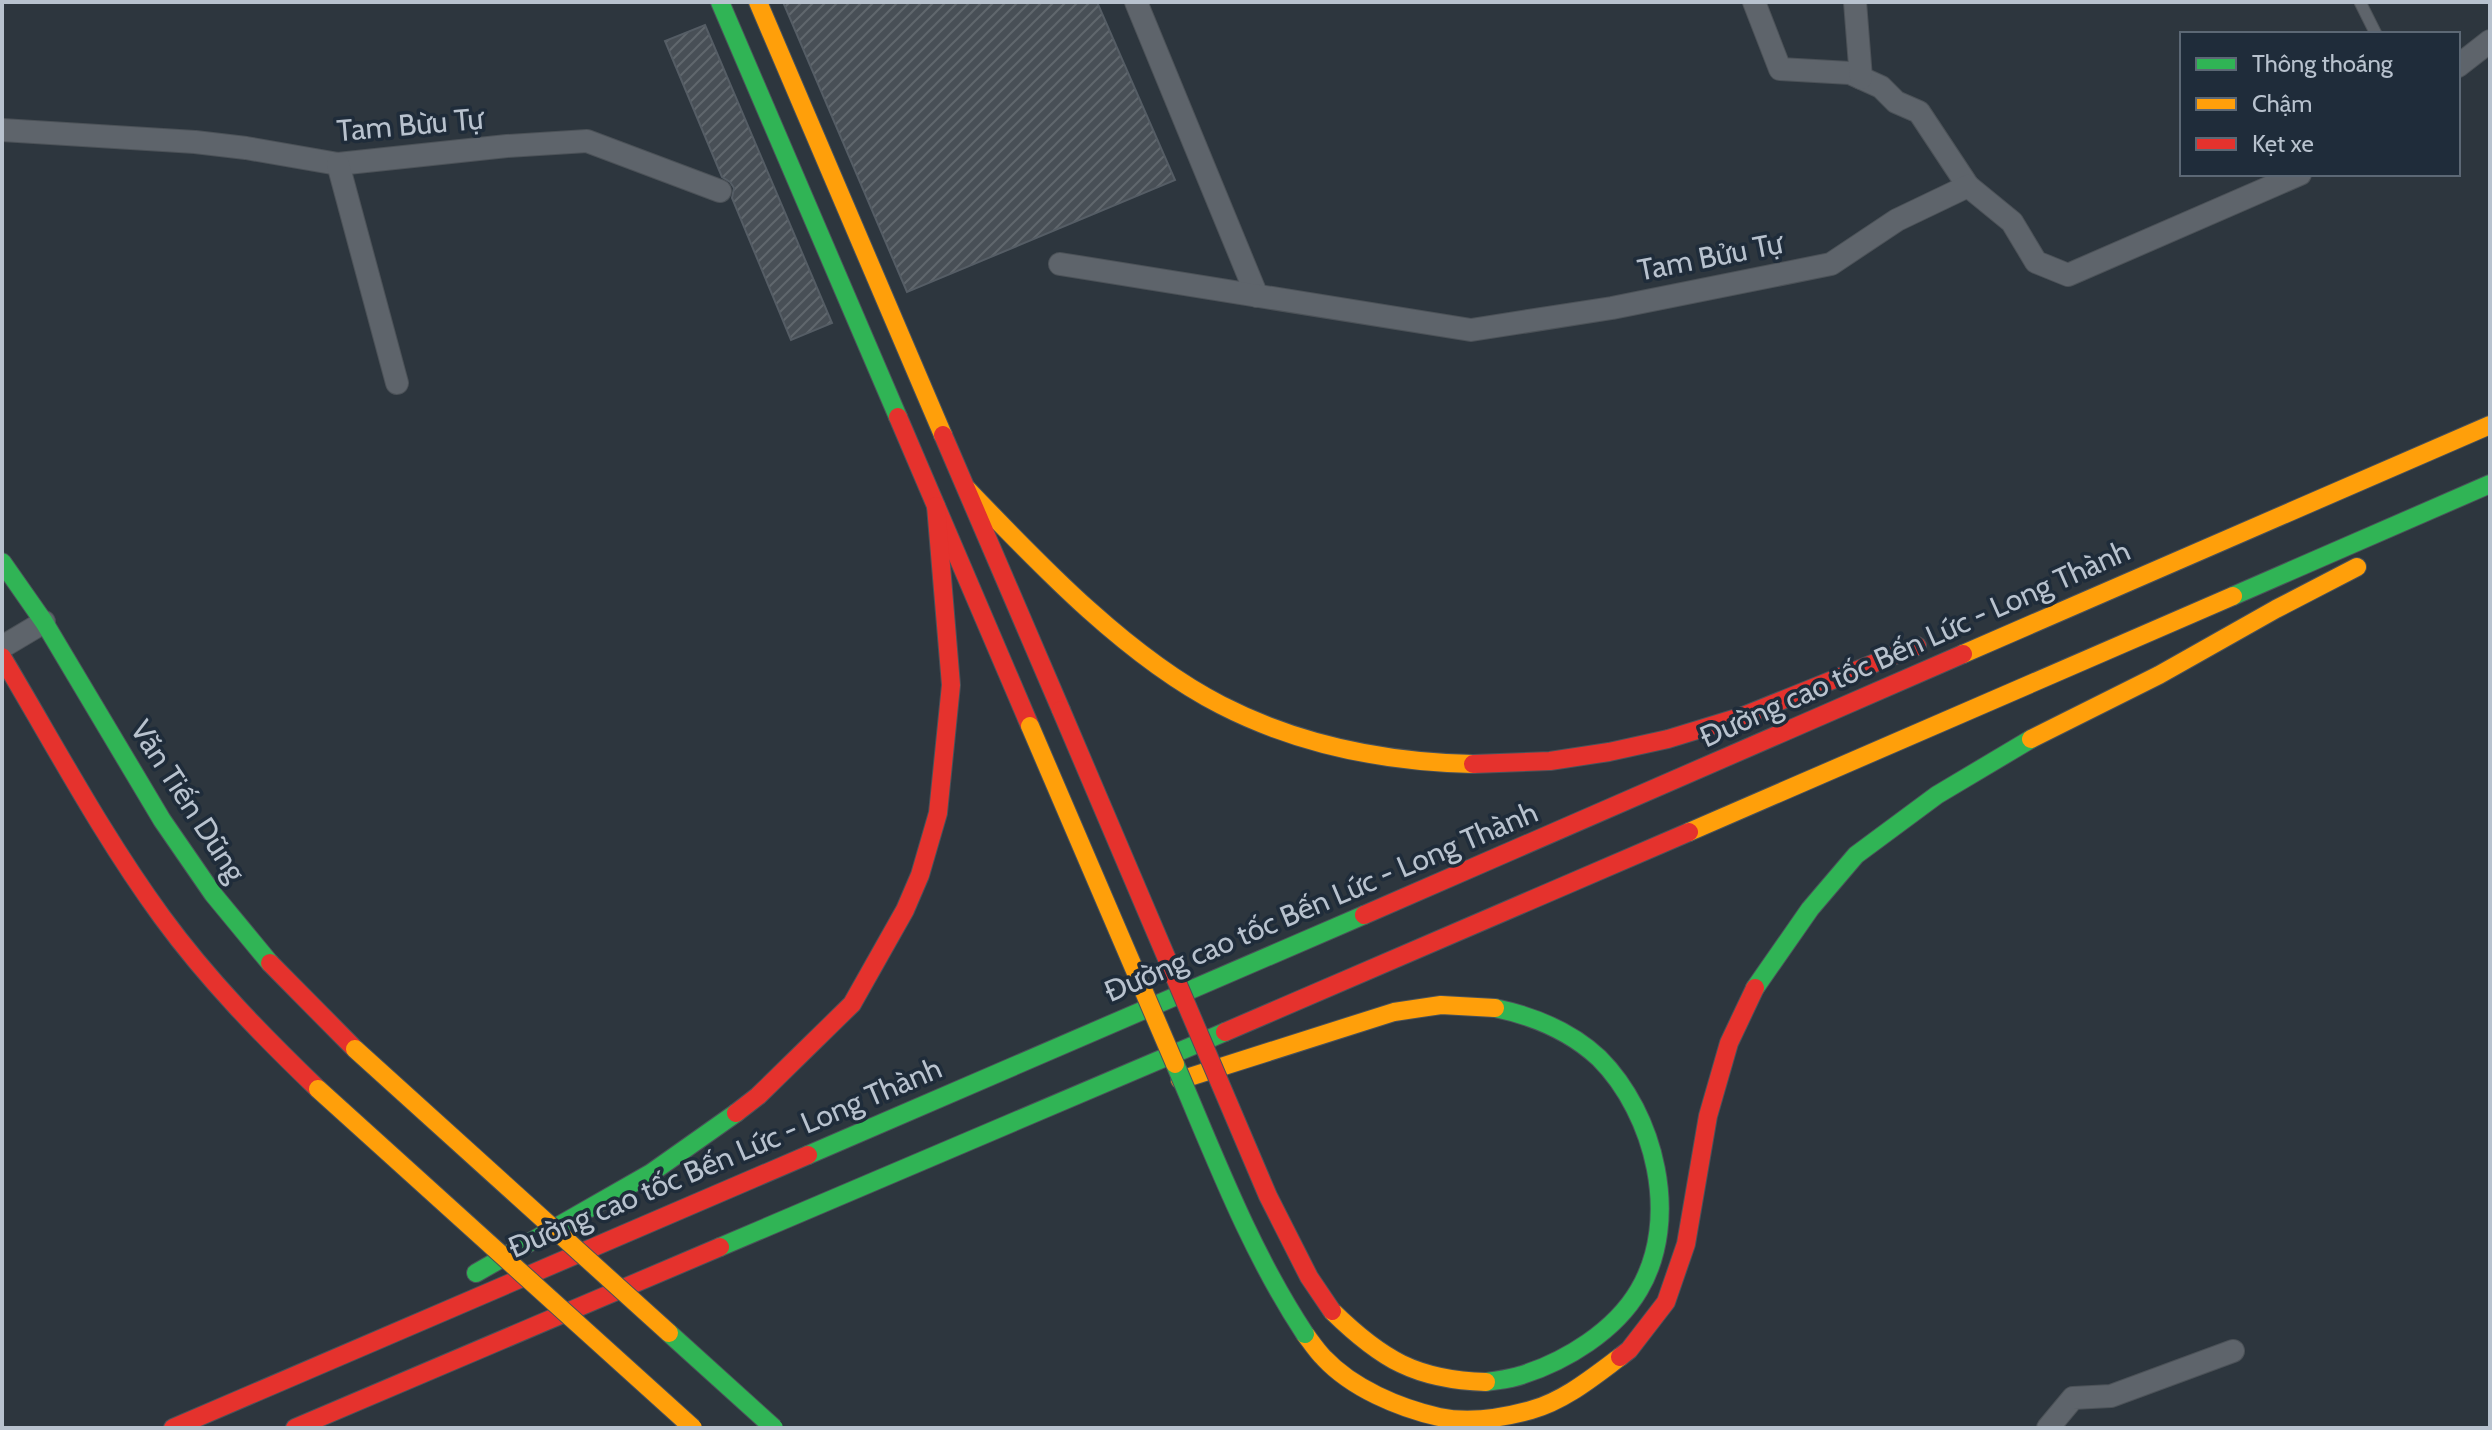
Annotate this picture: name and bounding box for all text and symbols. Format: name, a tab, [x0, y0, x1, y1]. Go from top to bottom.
legend	[2180, 32, 2460, 176]
text: Thông thoáng	[2252, 49, 2394, 78]
text: Chậm	[2252, 89, 2312, 118]
street label: Tam Bừu Tự	[335, 99, 487, 149]
text: Kẹt xe	[2252, 129, 2314, 158]
street label: Tam Bửu Tự	[1634, 224, 1788, 289]
street label: Đường cao tốc Bến Lức - Long Thành	[1694, 532, 2136, 755]
street label: Văn Tiến Dũng	[123, 713, 255, 889]
street label: Đường cao tốc Bến Lức - Long Thành	[1099, 793, 1543, 1010]
street label: Đường cao tốc Bến Lức - Long Thành	[503, 1049, 947, 1266]

